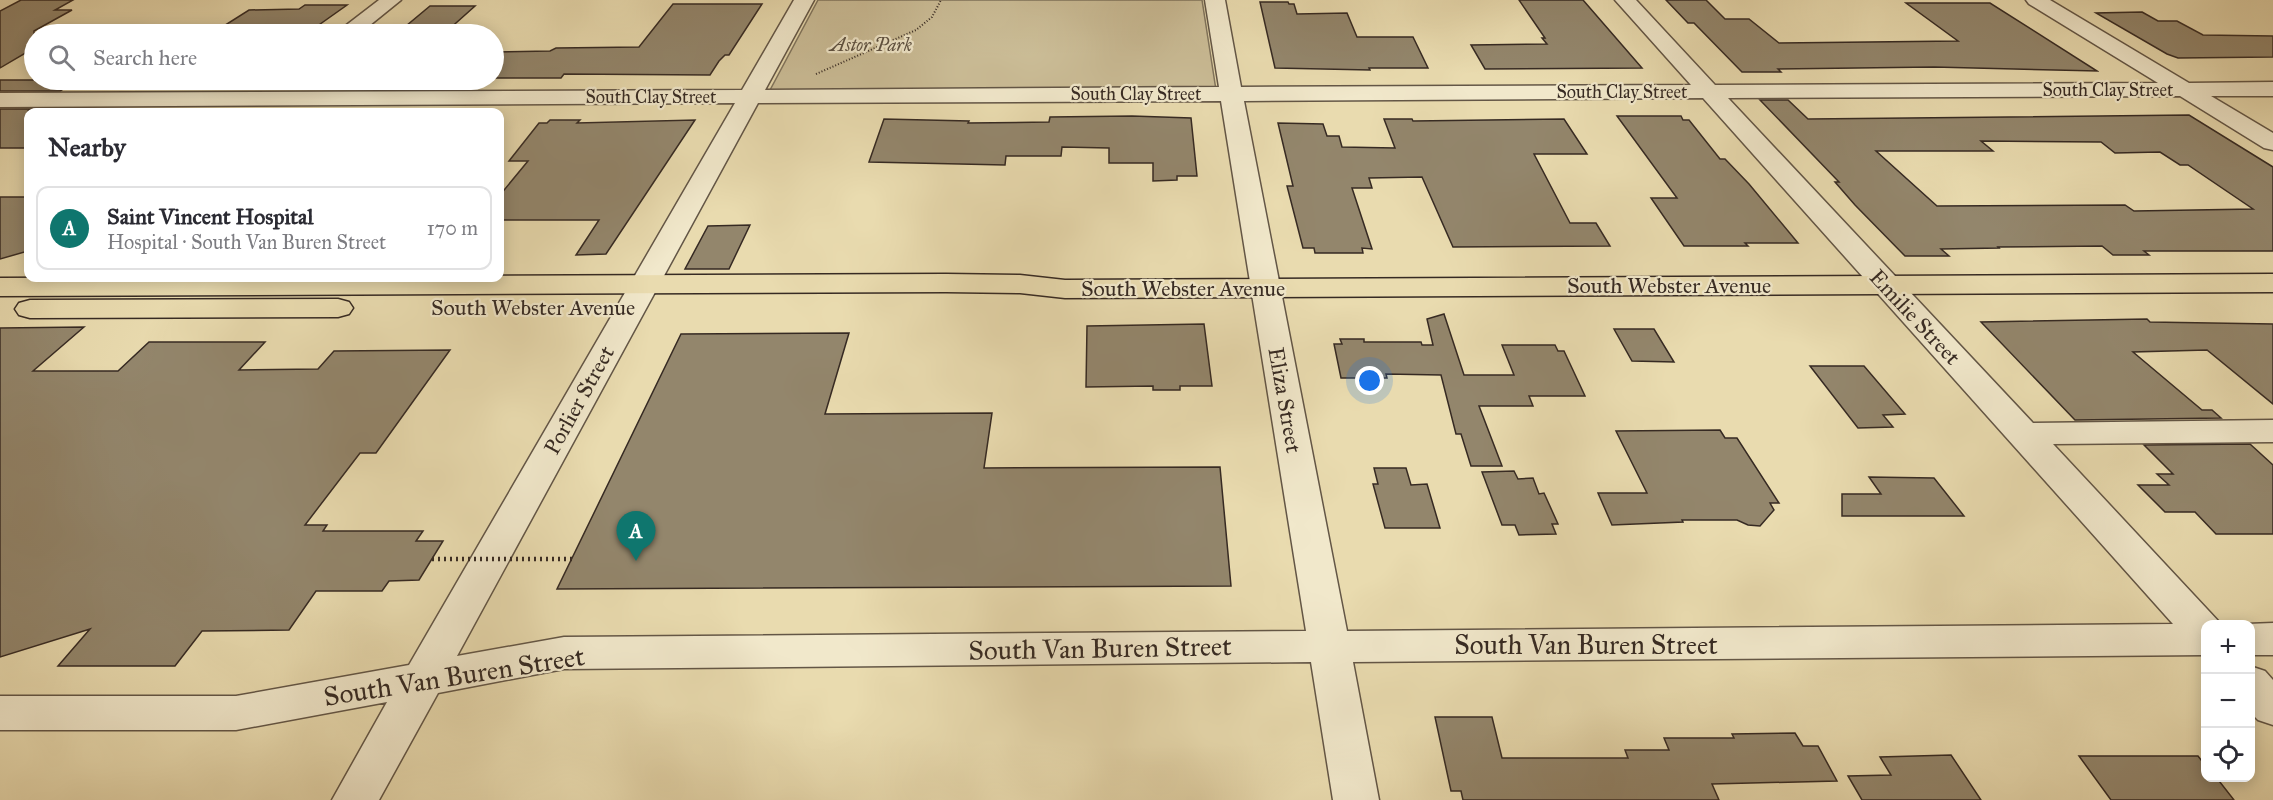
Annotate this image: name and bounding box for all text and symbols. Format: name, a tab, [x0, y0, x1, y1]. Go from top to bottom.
search box	[24, 24, 504, 90]
park label: Astor Park	[828, 34, 912, 56]
icon: search	[45, 41, 78, 74]
text: Search here	[93, 44, 197, 71]
street label: South Clay Street	[2043, 79, 2174, 101]
street label: South Clay Street	[1557, 81, 1688, 103]
street label: South Clay Street	[1071, 83, 1202, 105]
street label: South Clay Street	[586, 86, 717, 108]
text: Nearby	[48, 131, 126, 163]
text: Saint Vincent Hospital	[107, 203, 313, 230]
text: A	[63, 216, 76, 240]
text: 170 m	[427, 216, 478, 240]
text: Hospital · South Van Buren Street	[107, 230, 386, 254]
street label: Emilie Street	[1864, 264, 1966, 371]
street label: South Webster Avenue	[1567, 272, 1771, 299]
street label: South Webster Avenue	[1081, 275, 1285, 302]
street label: South Webster Avenue	[431, 294, 635, 321]
street label: Porlier Street	[538, 341, 620, 459]
street label: Eliza Street	[1262, 345, 1308, 455]
your location	[1355, 366, 1384, 395]
pin: A	[616, 512, 656, 561]
map controls	[2201, 620, 2255, 782]
button: +	[2201, 620, 2255, 674]
street label: South Van Buren Street	[1454, 628, 1718, 661]
street label: South Van Buren Street	[968, 629, 1232, 667]
street label: South Van Buren Street	[321, 639, 587, 713]
button: −	[2201, 674, 2255, 728]
button: locate	[2201, 728, 2255, 782]

